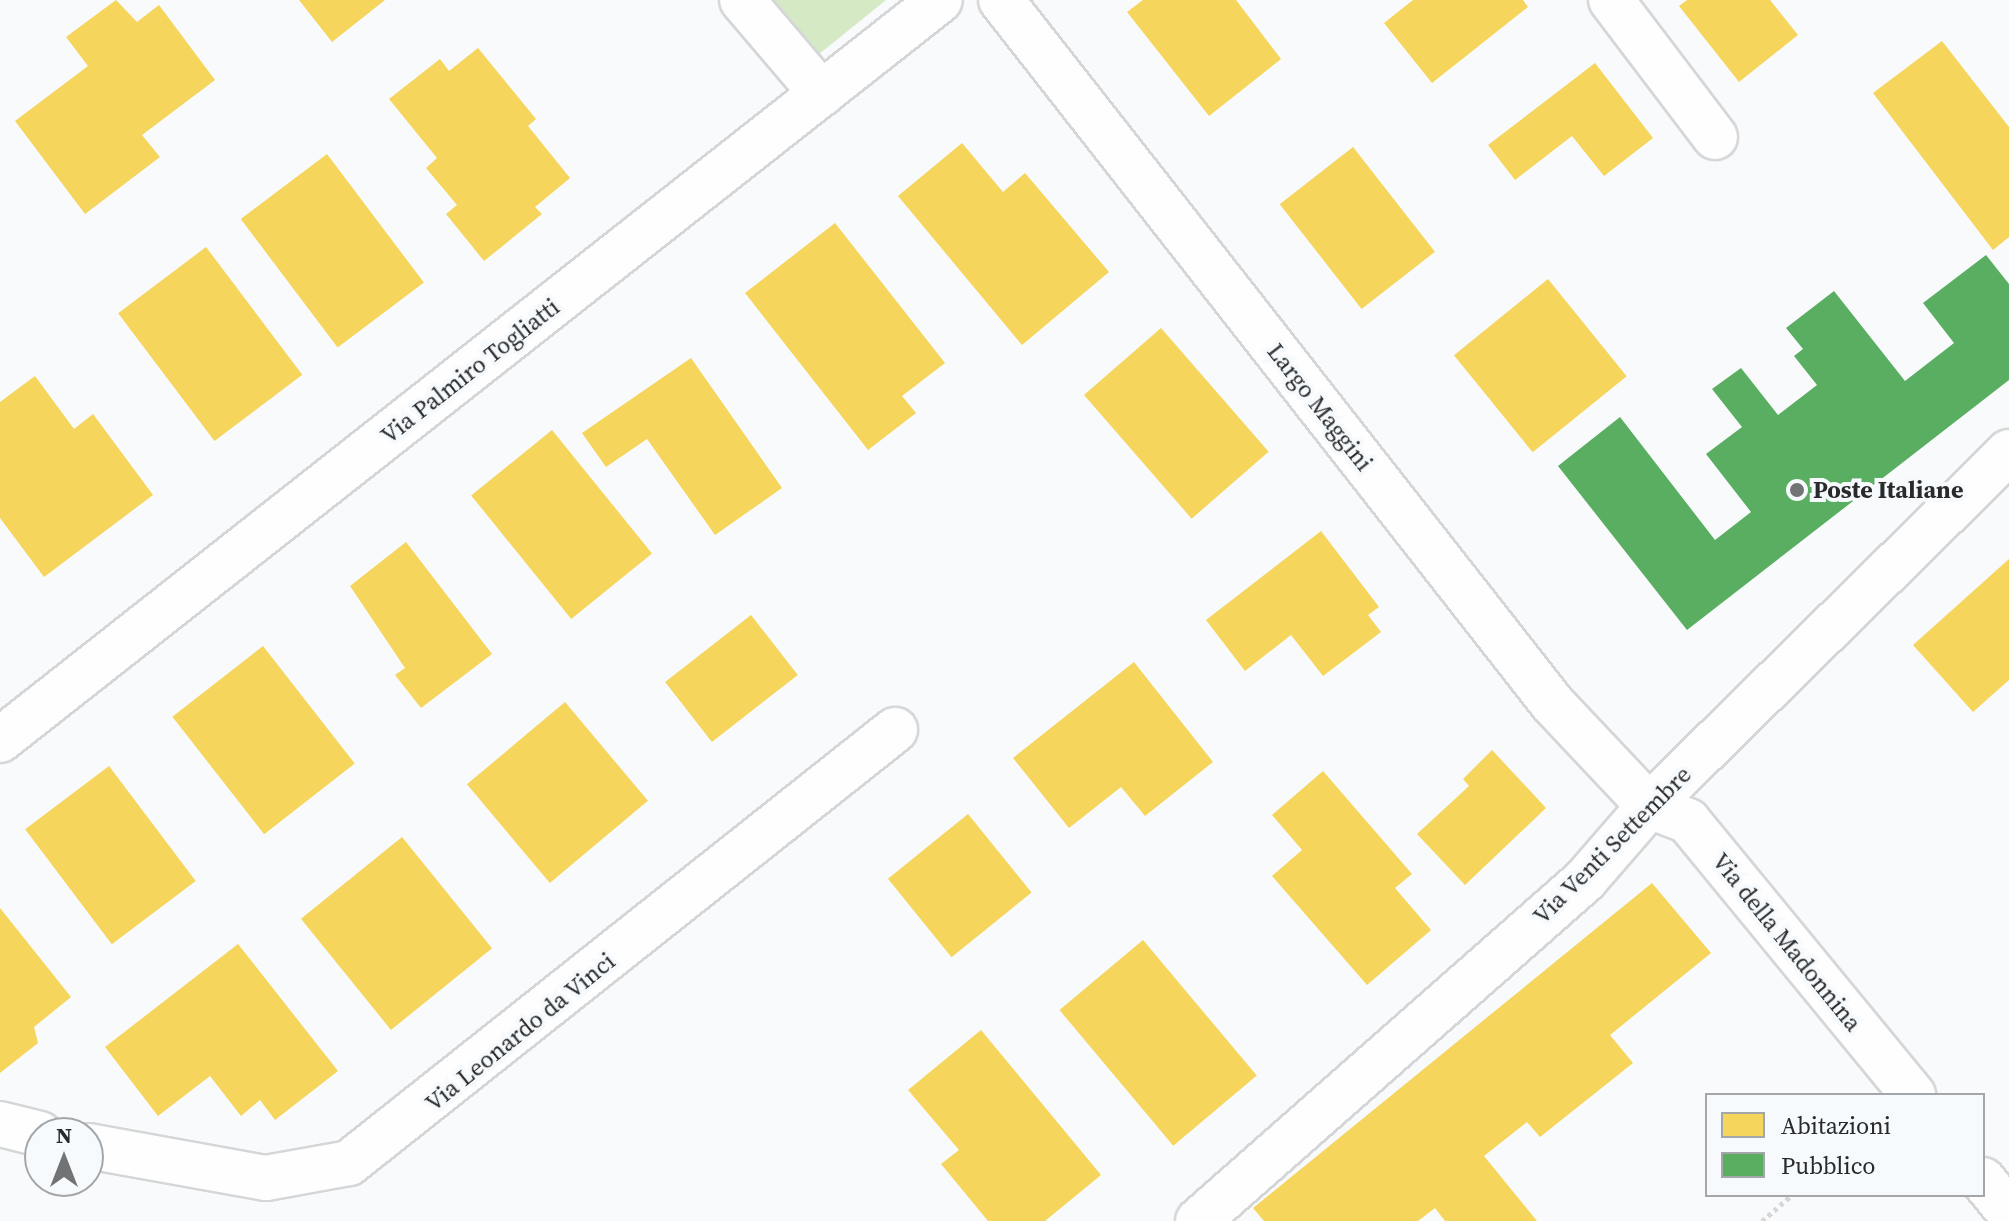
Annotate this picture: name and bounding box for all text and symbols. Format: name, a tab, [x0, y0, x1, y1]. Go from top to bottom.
street label: Via Palmiro Togliatti	[375, 292, 565, 450]
street label: Largo Maggini	[1261, 338, 1379, 476]
place label: Poste Italiane	[1813, 476, 1963, 504]
marker: Poste Italiane	[1788, 481, 1806, 499]
street label: Via Venti Settembre	[1527, 760, 1697, 930]
street label: Via della Madonnina	[1706, 847, 1868, 1037]
street label: Via Leonardo da Vinci	[419, 946, 621, 1118]
legend	[1705, 1093, 1985, 1197]
text: Abitazioni	[1781, 1109, 1891, 1142]
north arrow	[24, 1117, 104, 1197]
text: N	[56, 1120, 72, 1150]
text: Pubblico	[1781, 1149, 1876, 1182]

